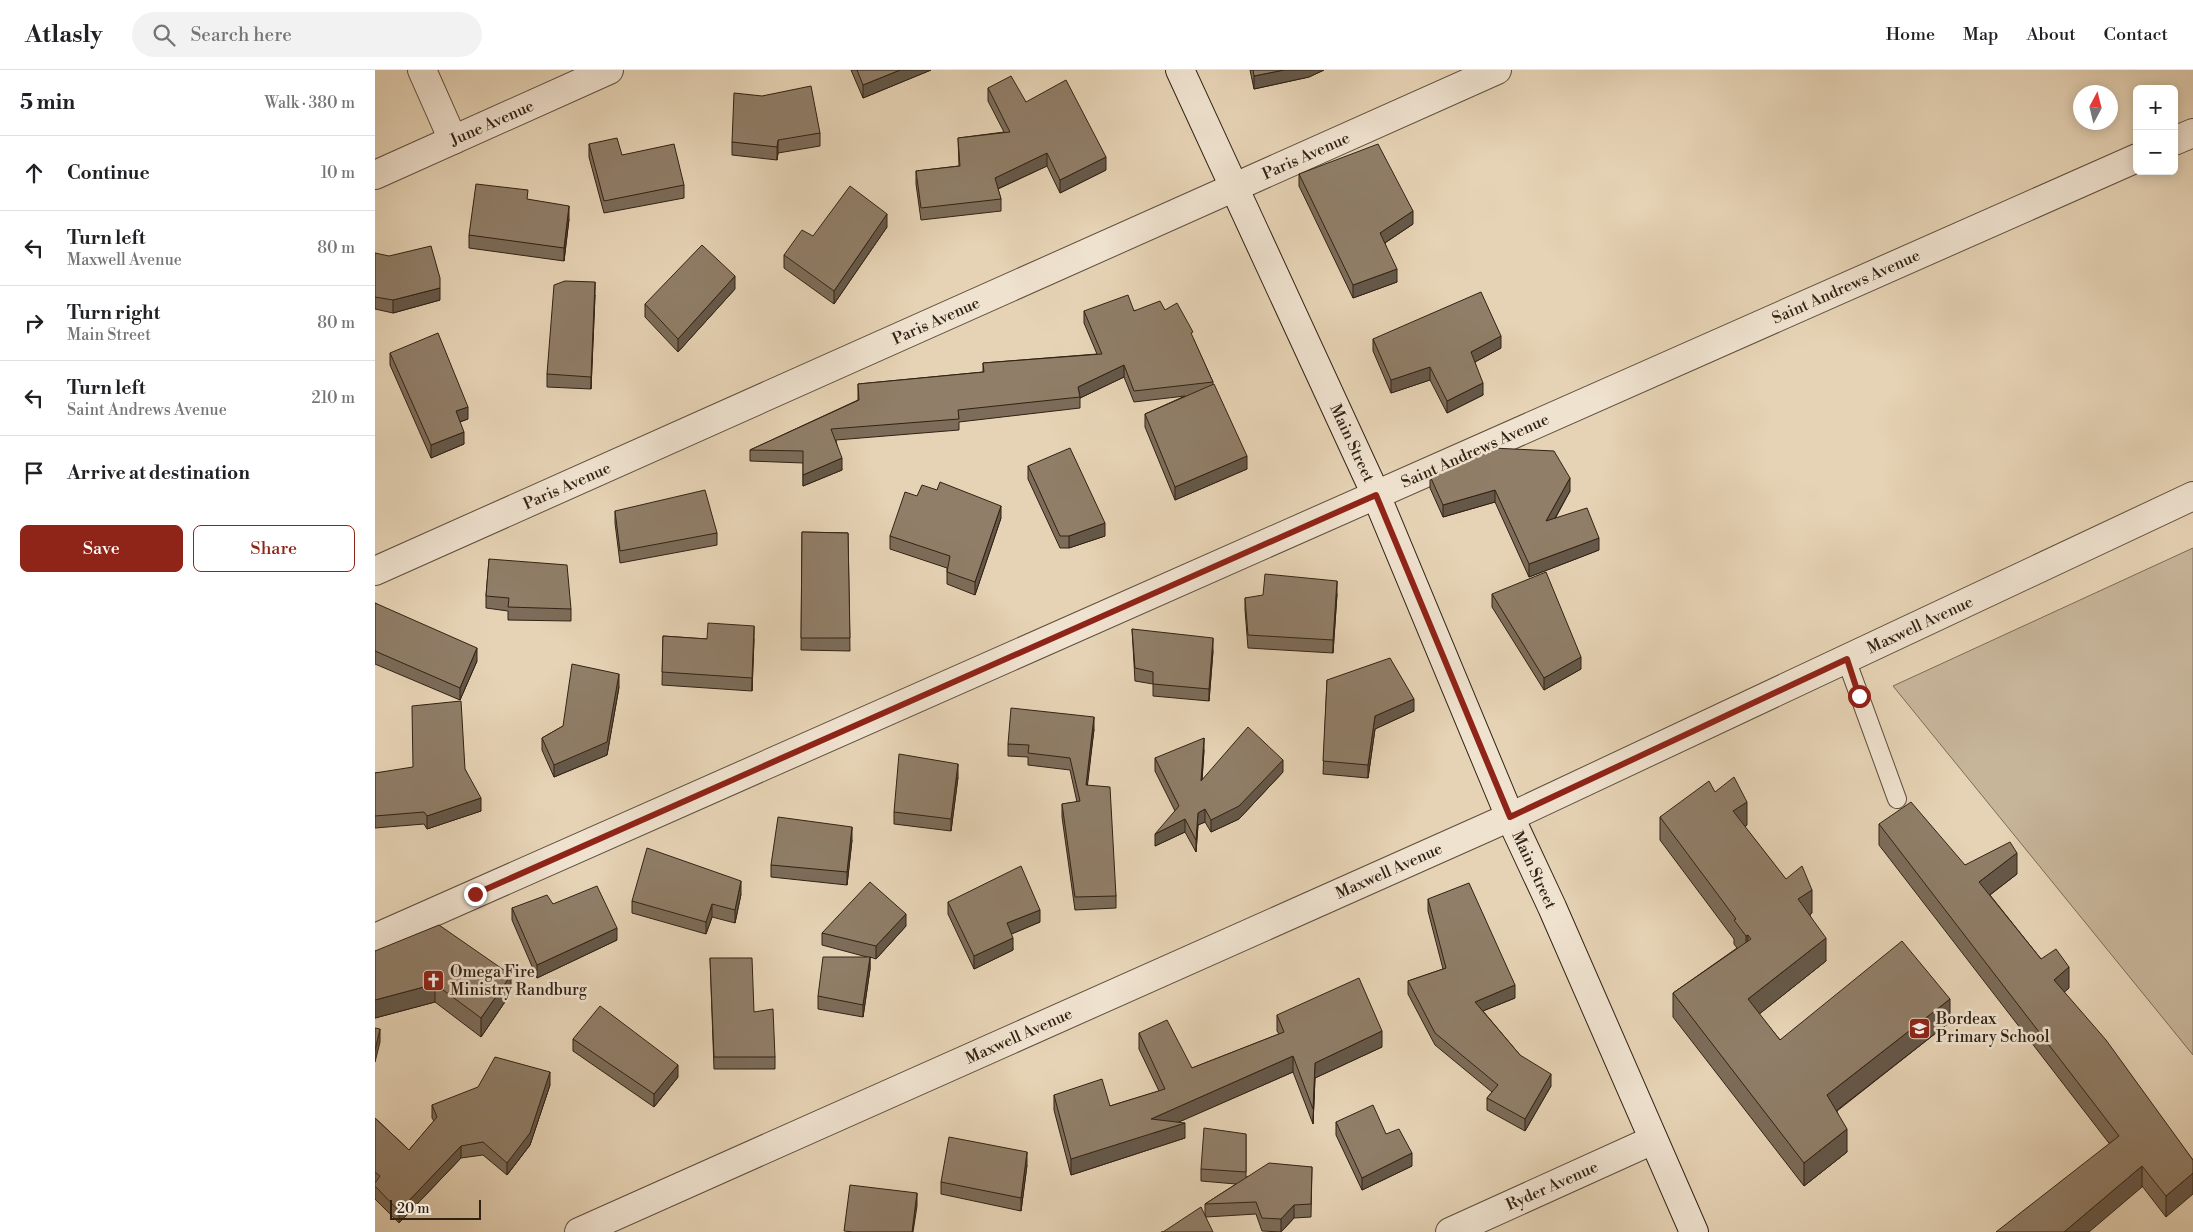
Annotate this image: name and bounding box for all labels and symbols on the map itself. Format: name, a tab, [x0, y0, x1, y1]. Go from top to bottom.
north arrow	[2073, 85, 2118, 130]
street label: June Avenue	[446, 96, 537, 151]
street label: Paris Avenue	[1259, 128, 1353, 184]
street label: Saint Andrews Avenue	[1769, 245, 1923, 329]
street label: Paris Avenue	[889, 293, 983, 349]
street label: Main Street	[1325, 401, 1379, 486]
street label: Saint Andrews Avenue	[1398, 409, 1552, 493]
street label: Paris Avenue	[520, 458, 614, 514]
street label: Maxwell Avenue	[1864, 592, 1976, 658]
route start	[1848, 685, 1871, 708]
street label: Main Street	[1507, 828, 1561, 913]
street label: Maxwell Avenue	[1332, 839, 1446, 903]
route end	[464, 883, 487, 906]
place label: Omega Fire Ministry Randburg	[450, 962, 588, 1000]
church icon: Omega Fire Ministry Randburg	[422, 969, 446, 993]
street label: Maxwell Avenue	[962, 1004, 1076, 1068]
place label: Bordeax Primary School	[1935, 1009, 2050, 1047]
school or university icon: Bordeax Primary School	[1908, 1016, 1932, 1040]
street label: Ryder Avenue	[1503, 1157, 1601, 1215]
scale bar	[390, 1197, 481, 1220]

